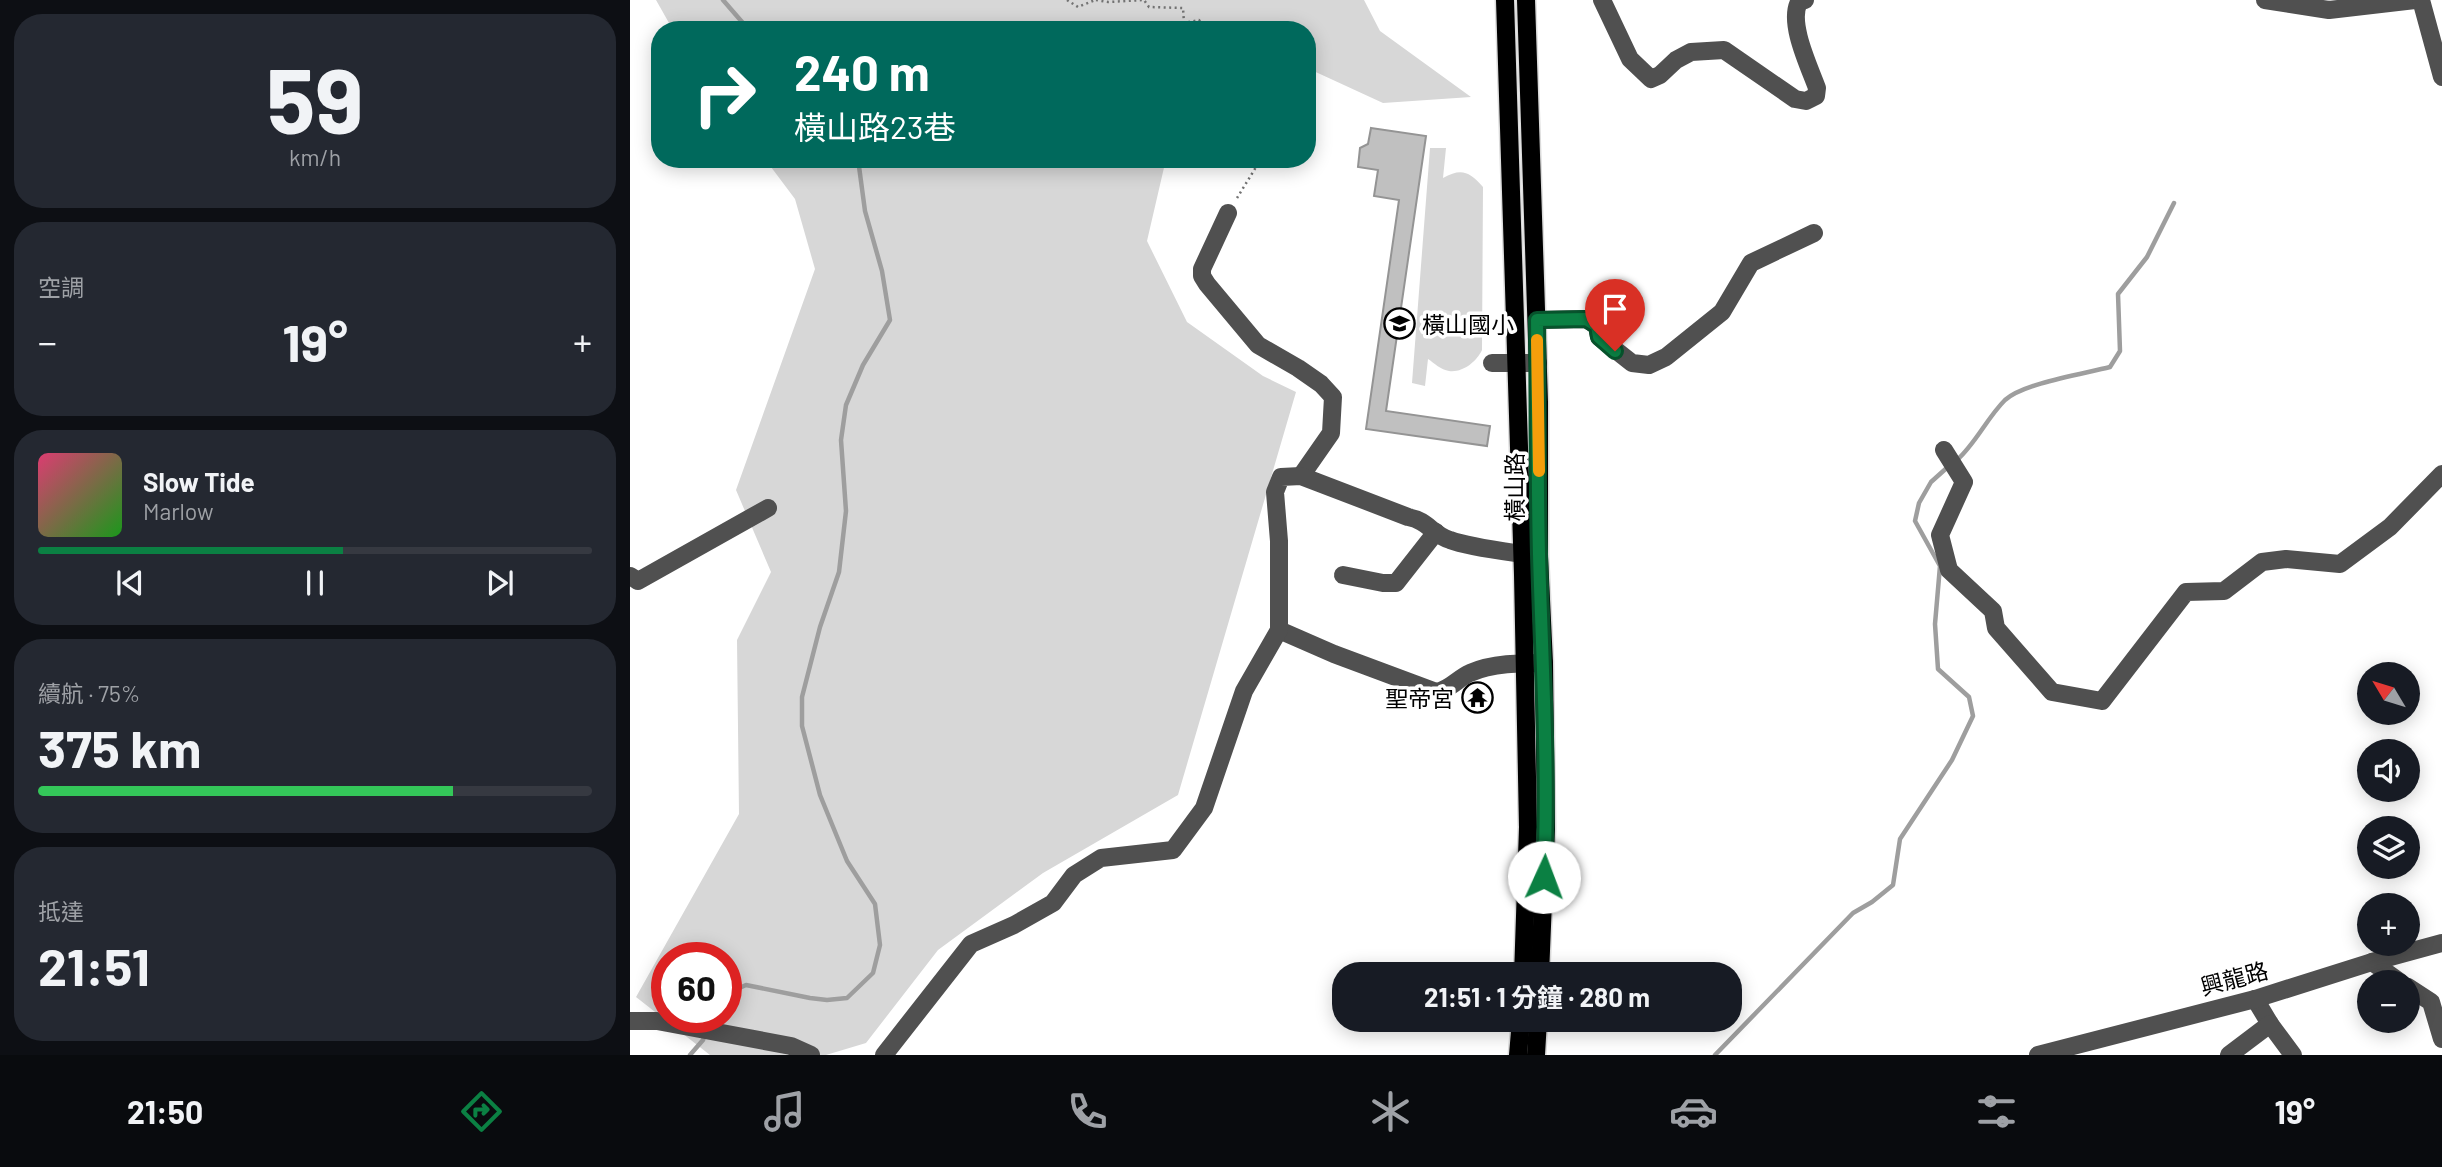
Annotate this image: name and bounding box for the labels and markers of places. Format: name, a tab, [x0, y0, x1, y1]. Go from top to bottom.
pin	[1585, 279, 1645, 351]
school or university icon: 橫山國小	[1382, 307, 1416, 341]
place label: 橫山國小	[1422, 310, 1514, 338]
temple icon: 聖帝宮	[1460, 681, 1494, 715]
place label: 聖帝宮	[1385, 684, 1454, 712]

